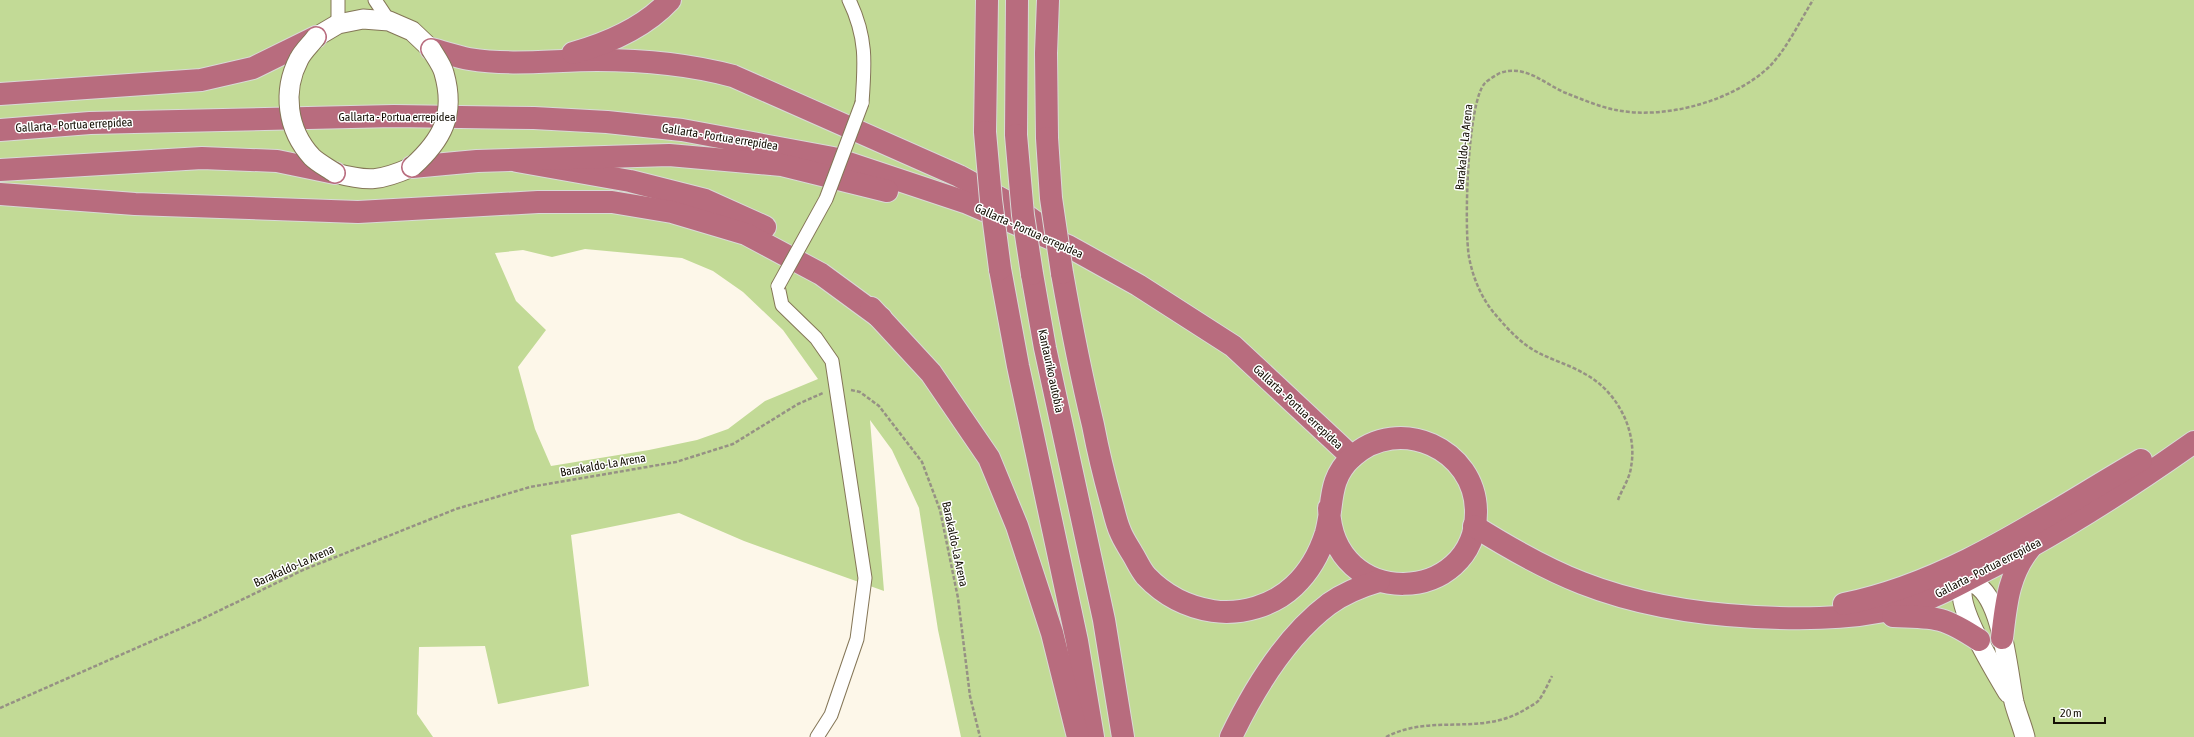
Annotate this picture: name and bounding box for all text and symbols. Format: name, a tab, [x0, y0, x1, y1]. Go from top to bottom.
street label: Barakaldo-La Arena	[1453, 103, 1475, 191]
street label: Gallarta - Portua errepidea	[338, 110, 456, 124]
street label: Gallarta - Portua errepidea	[15, 115, 133, 135]
street label: Gallarta - Portua errepidea	[661, 121, 779, 153]
street label: Gallarta - Portua errepidea	[973, 201, 1085, 261]
street label: Kantauriko autobia	[1035, 328, 1067, 414]
street label: Gallarta - Portua errepidea	[1250, 362, 1346, 452]
street label: Barakaldo-La Arena	[559, 451, 647, 479]
street label: Barakaldo-La Arena	[939, 500, 971, 588]
street label: Gallarta - Portua errepidea	[1933, 535, 2043, 601]
street label: Barakaldo-La Arena	[252, 542, 336, 590]
scale bar	[2054, 699, 2105, 725]
text: 20 m	[2060, 706, 2082, 720]

